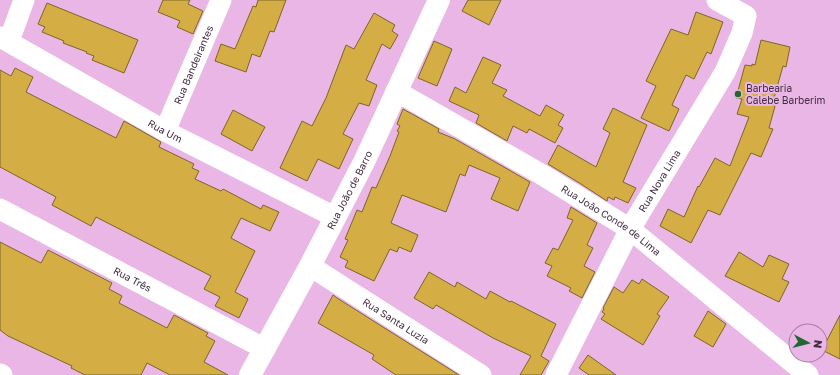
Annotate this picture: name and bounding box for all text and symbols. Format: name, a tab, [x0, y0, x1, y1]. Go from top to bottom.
street label: Rua Bandeirantes	[171, 24, 215, 106]
place label: Barbearia Calebe Barberim	[746, 82, 826, 106]
marker: Barbearia Calebe Barberim	[733, 89, 743, 99]
street label: Rua Um	[146, 117, 184, 145]
street label: Rua Nova Lima	[636, 147, 683, 214]
street label: Rua João de Barro	[324, 149, 374, 231]
street label: Rua João Conde de Lima	[559, 182, 663, 258]
street label: Rua Três	[112, 264, 154, 294]
street label: Rua Santa Luzia	[361, 295, 431, 346]
north arrow	[788, 323, 828, 363]
text: N	[811, 339, 825, 349]

